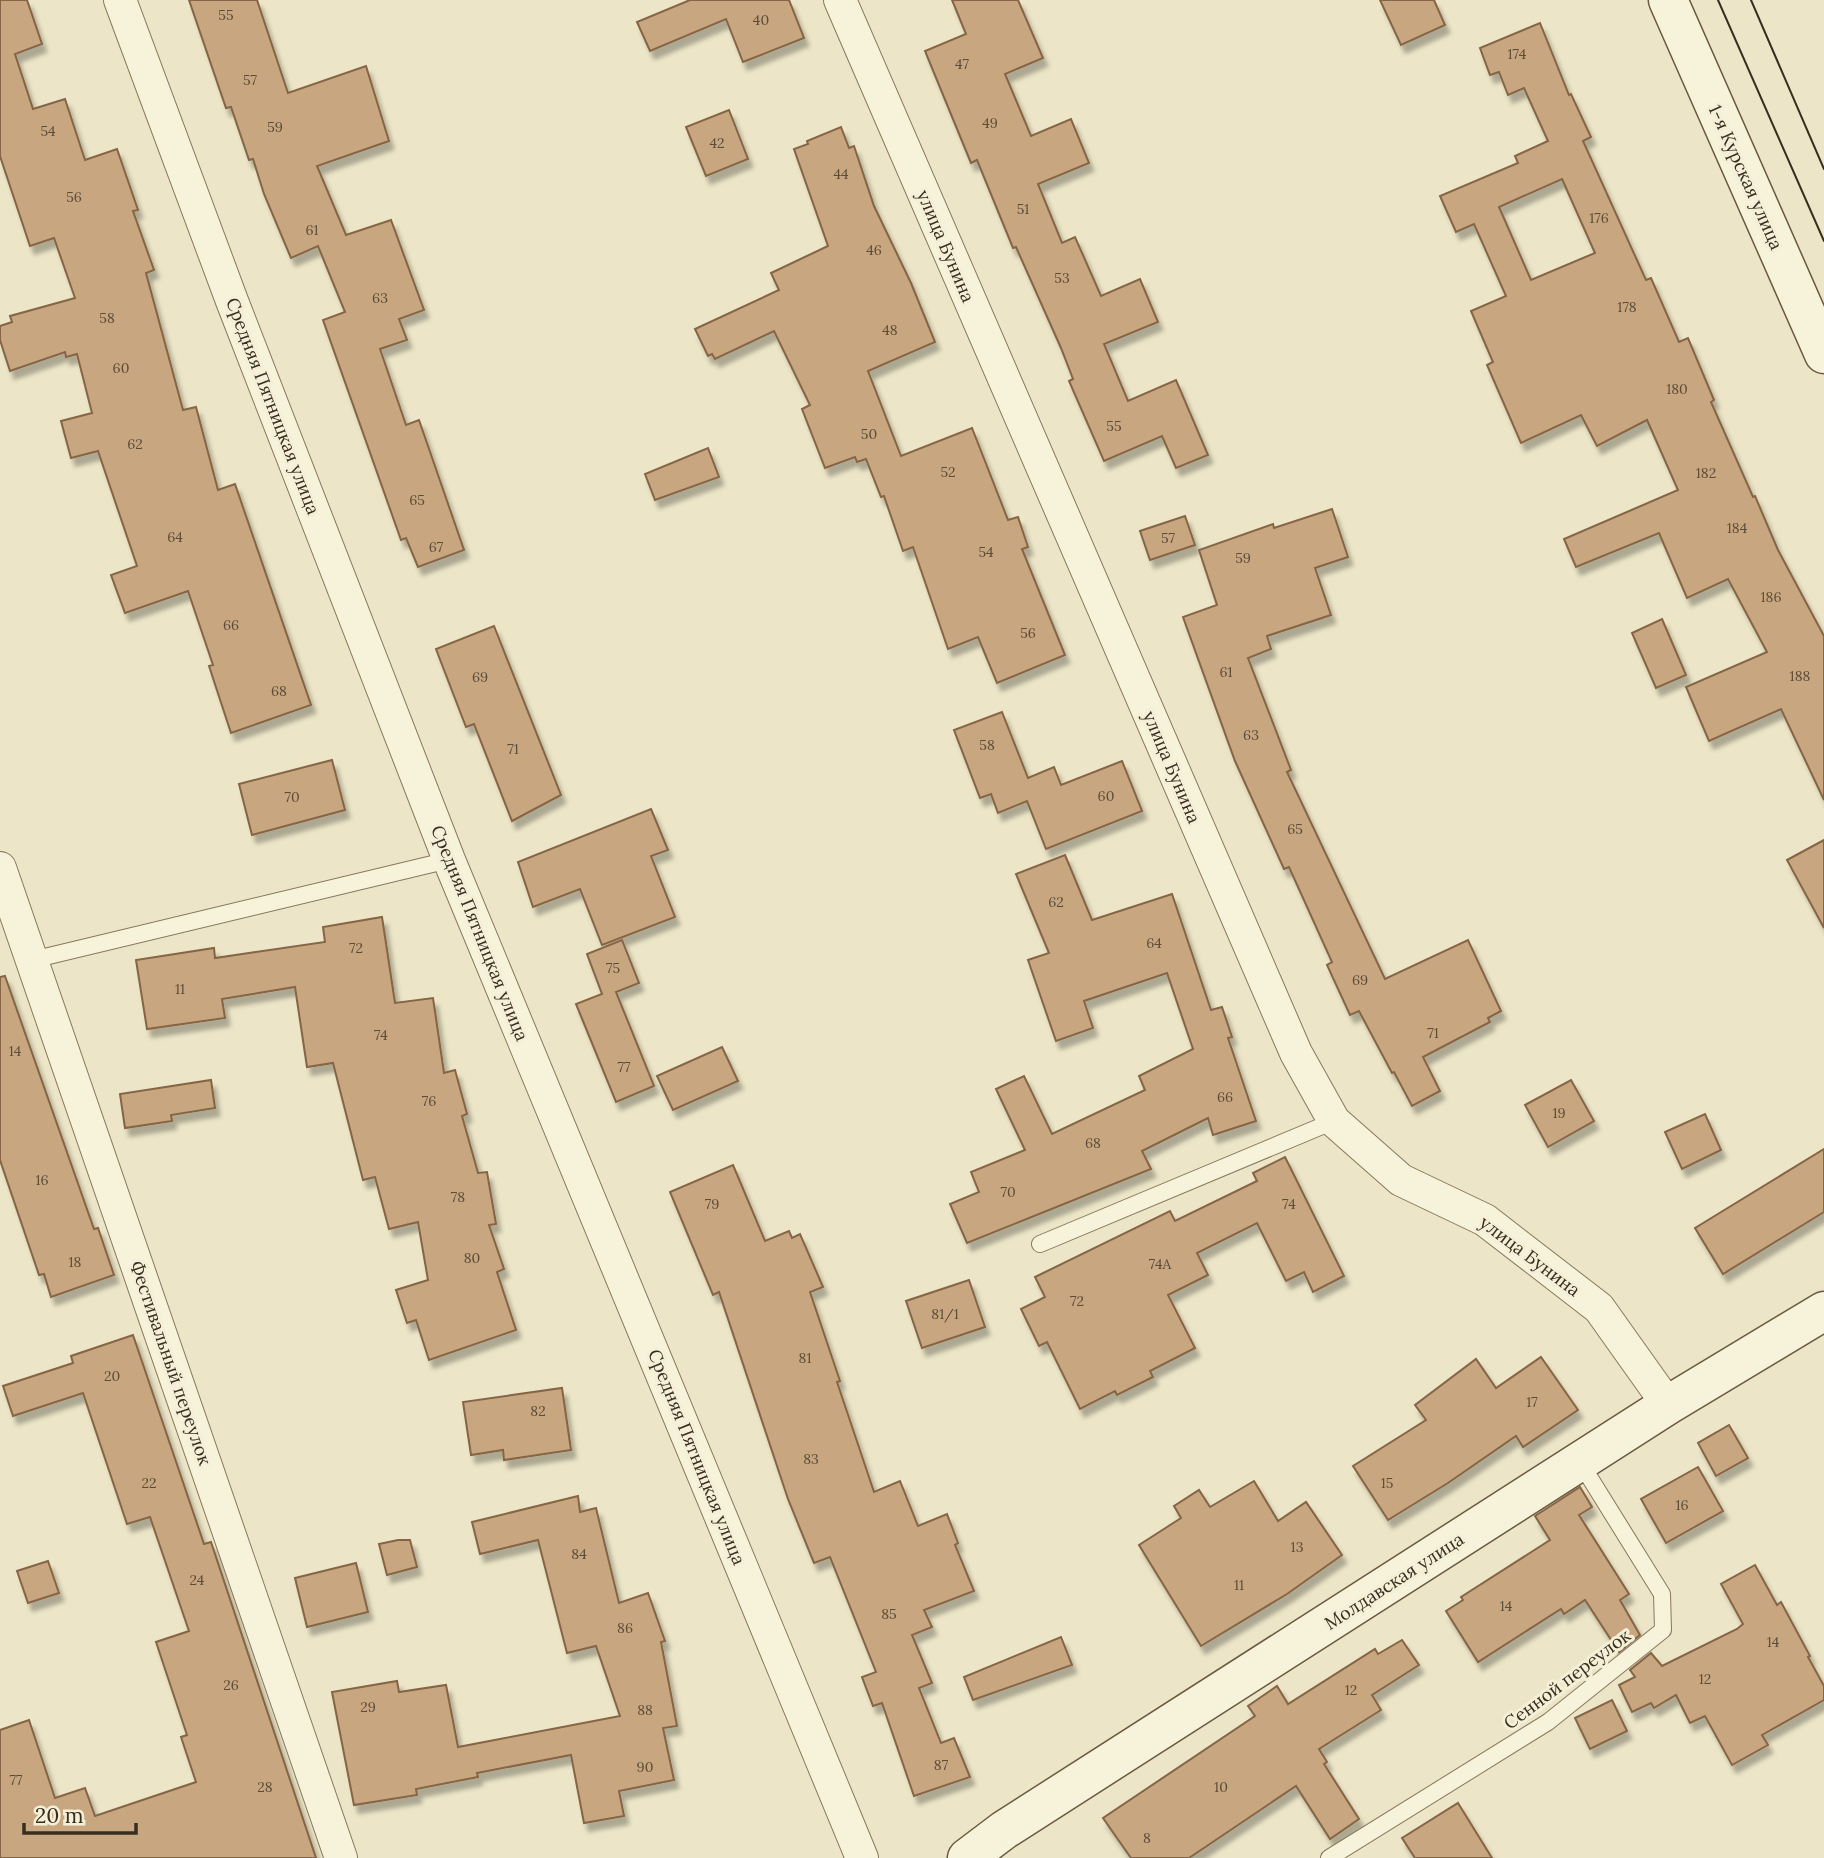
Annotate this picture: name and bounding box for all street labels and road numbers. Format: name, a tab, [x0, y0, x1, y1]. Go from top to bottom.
street label: 1-я Курская улица	[1704, 101, 1788, 253]
street label: улица Бунина	[912, 186, 980, 306]
street label: Средняя Пятницкая улица	[221, 294, 325, 518]
street label: улица Бунина	[1138, 707, 1206, 827]
street label: Средняя Пятницкая улица	[426, 822, 534, 1044]
street label: улица Бунина	[1475, 1211, 1585, 1301]
street label: Фестивальный переулок	[125, 1258, 217, 1469]
street label: Средняя Пятницкая улица	[643, 1346, 751, 1568]
street label: Молдавская улица	[1320, 1527, 1468, 1635]
street label: Сенной переулок	[1499, 1624, 1635, 1734]

